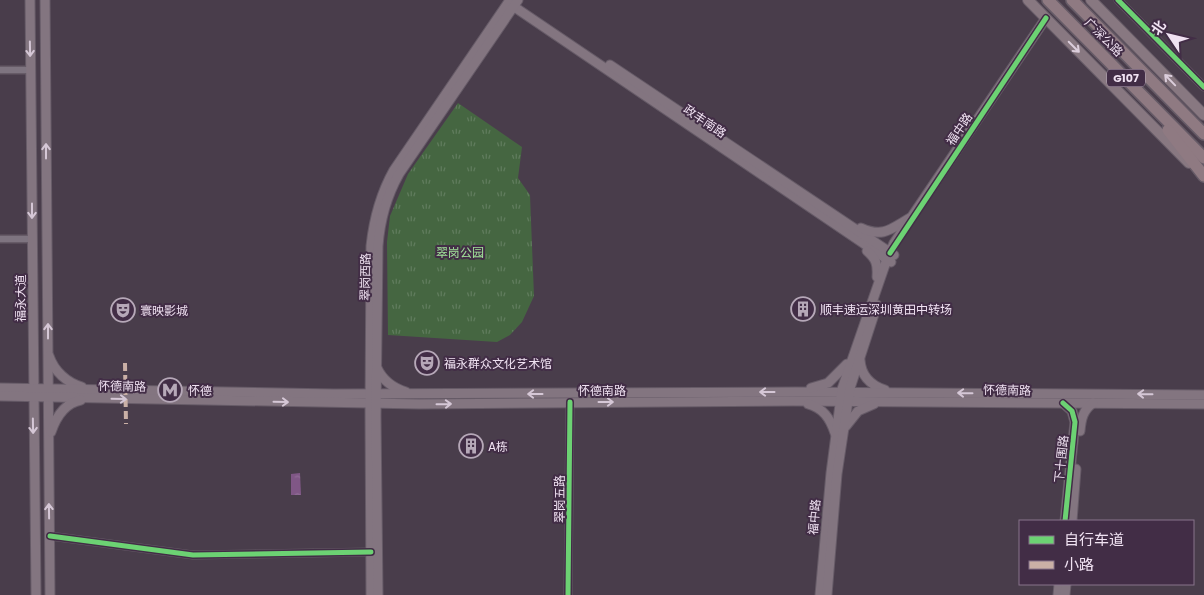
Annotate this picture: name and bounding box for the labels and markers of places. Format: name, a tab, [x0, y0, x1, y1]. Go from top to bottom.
building icon: 顺丰速运深圳黄田中转场	[790, 296, 816, 322]
theatre icon: 寰映影城	[110, 297, 136, 323]
place label: 顺丰速运深圳黄田中转场	[820, 301, 952, 318]
place label: 寰映影城	[140, 302, 188, 319]
theatre icon: 福永群众文化艺术馆	[414, 350, 440, 376]
place label: 福永群众文化艺术馆	[444, 355, 552, 372]
metro station icon: 怀德	[157, 377, 183, 403]
place label: 怀德	[188, 382, 212, 399]
building icon: A栋	[458, 433, 484, 459]
place label: A栋	[488, 438, 508, 455]

